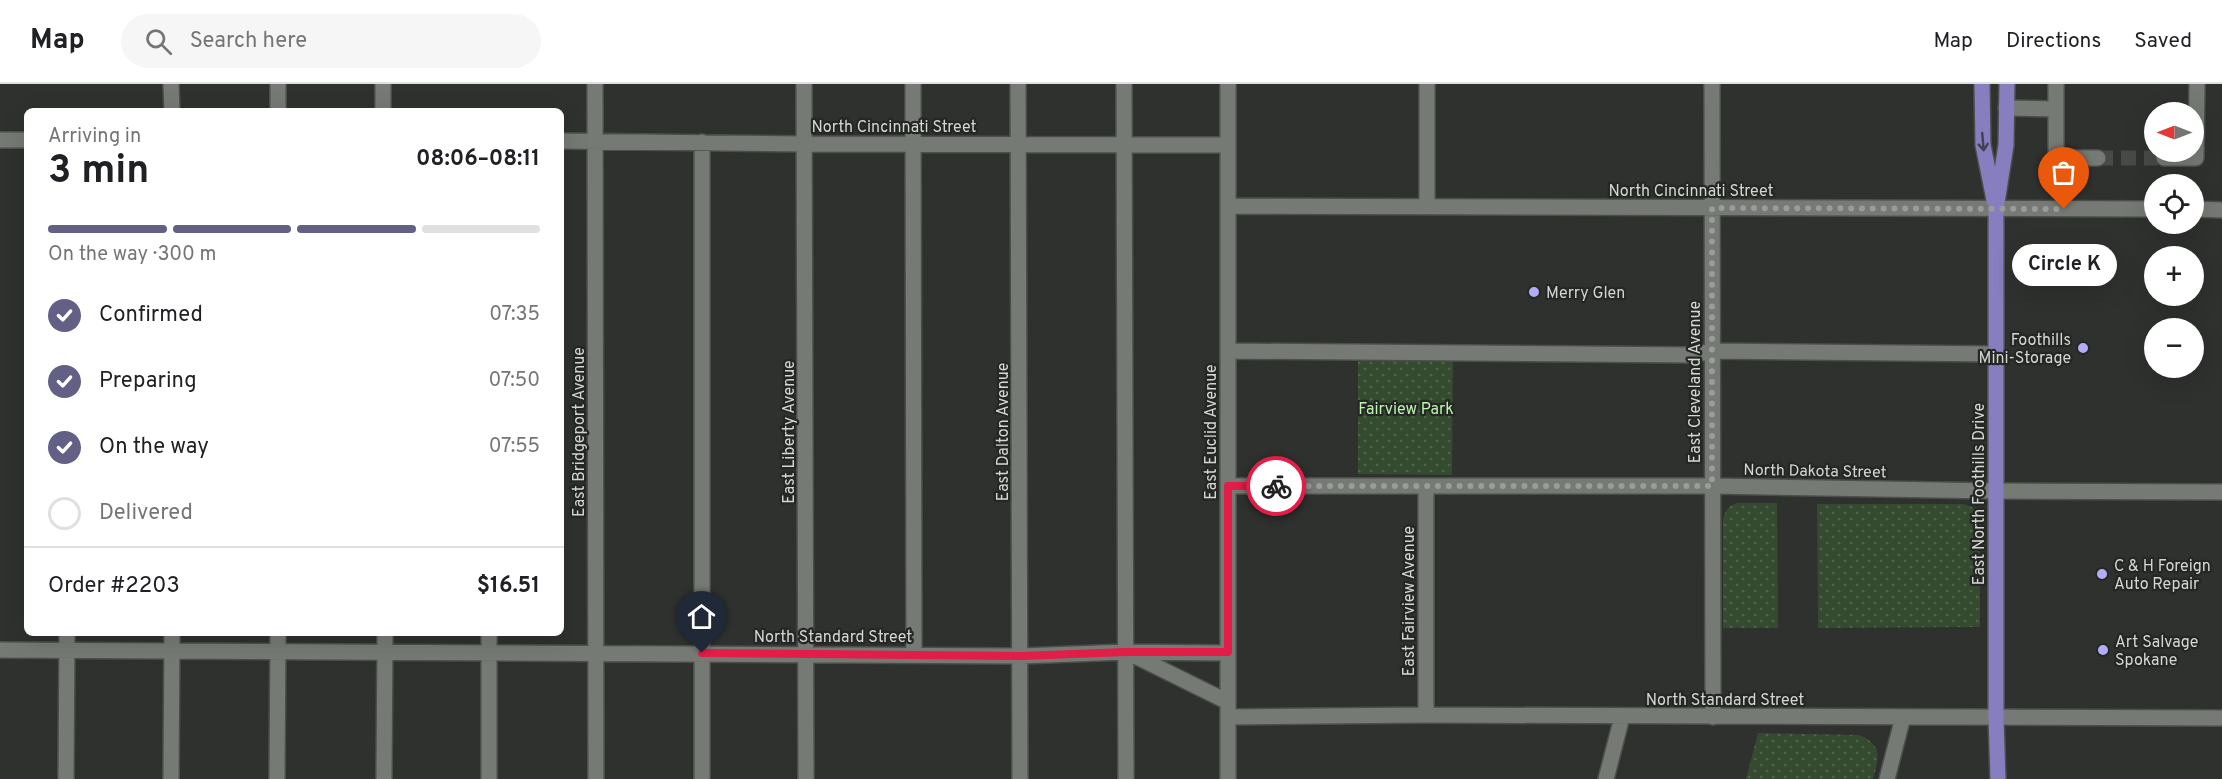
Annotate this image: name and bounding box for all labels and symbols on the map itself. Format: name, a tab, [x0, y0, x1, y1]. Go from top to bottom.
north arrow	[2144, 102, 2204, 162]
street label: North Cincinnati Street	[812, 118, 976, 138]
one-way arrow	[1978, 132, 1989, 152]
pin	[2038, 147, 2089, 209]
street label: North Cincinnati Street	[1609, 182, 1773, 202]
callout: Circle K	[2012, 245, 2116, 287]
place label: Merry Glen	[1546, 284, 1625, 304]
marker: Merry Glen	[1527, 285, 1541, 299]
street label: East Cleveland Avenue	[1686, 301, 1706, 463]
place label: Foothills Mini-Storage	[1979, 331, 2071, 369]
marker: Foothills Mini-Storage	[2076, 341, 2090, 355]
street label: East Bridgeport Avenue	[570, 347, 590, 517]
street label: East Liberty Avenue	[780, 360, 800, 504]
street label: East Dalton Avenue	[994, 363, 1014, 501]
street label: East Euclid Avenue	[1202, 364, 1222, 500]
park label: Fairview Park	[1358, 400, 1454, 420]
street label: East North Foothills Drive	[1970, 403, 1990, 585]
courier	[1246, 456, 1306, 516]
street label: North Dakota Street	[1743, 461, 1887, 483]
street label: East Fairview Avenue	[1400, 526, 1420, 676]
place label: C & H Foreign Auto Repair	[2114, 557, 2211, 595]
marker: C & H Foreign Auto Repair	[2095, 567, 2109, 581]
pin	[676, 591, 727, 653]
street label: North Standard Street	[754, 628, 912, 648]
place label: Art Salvage Spokane	[2115, 633, 2198, 671]
marker: Art Salvage Spokane	[2096, 643, 2110, 657]
street label: North Standard Street	[1646, 691, 1804, 711]

